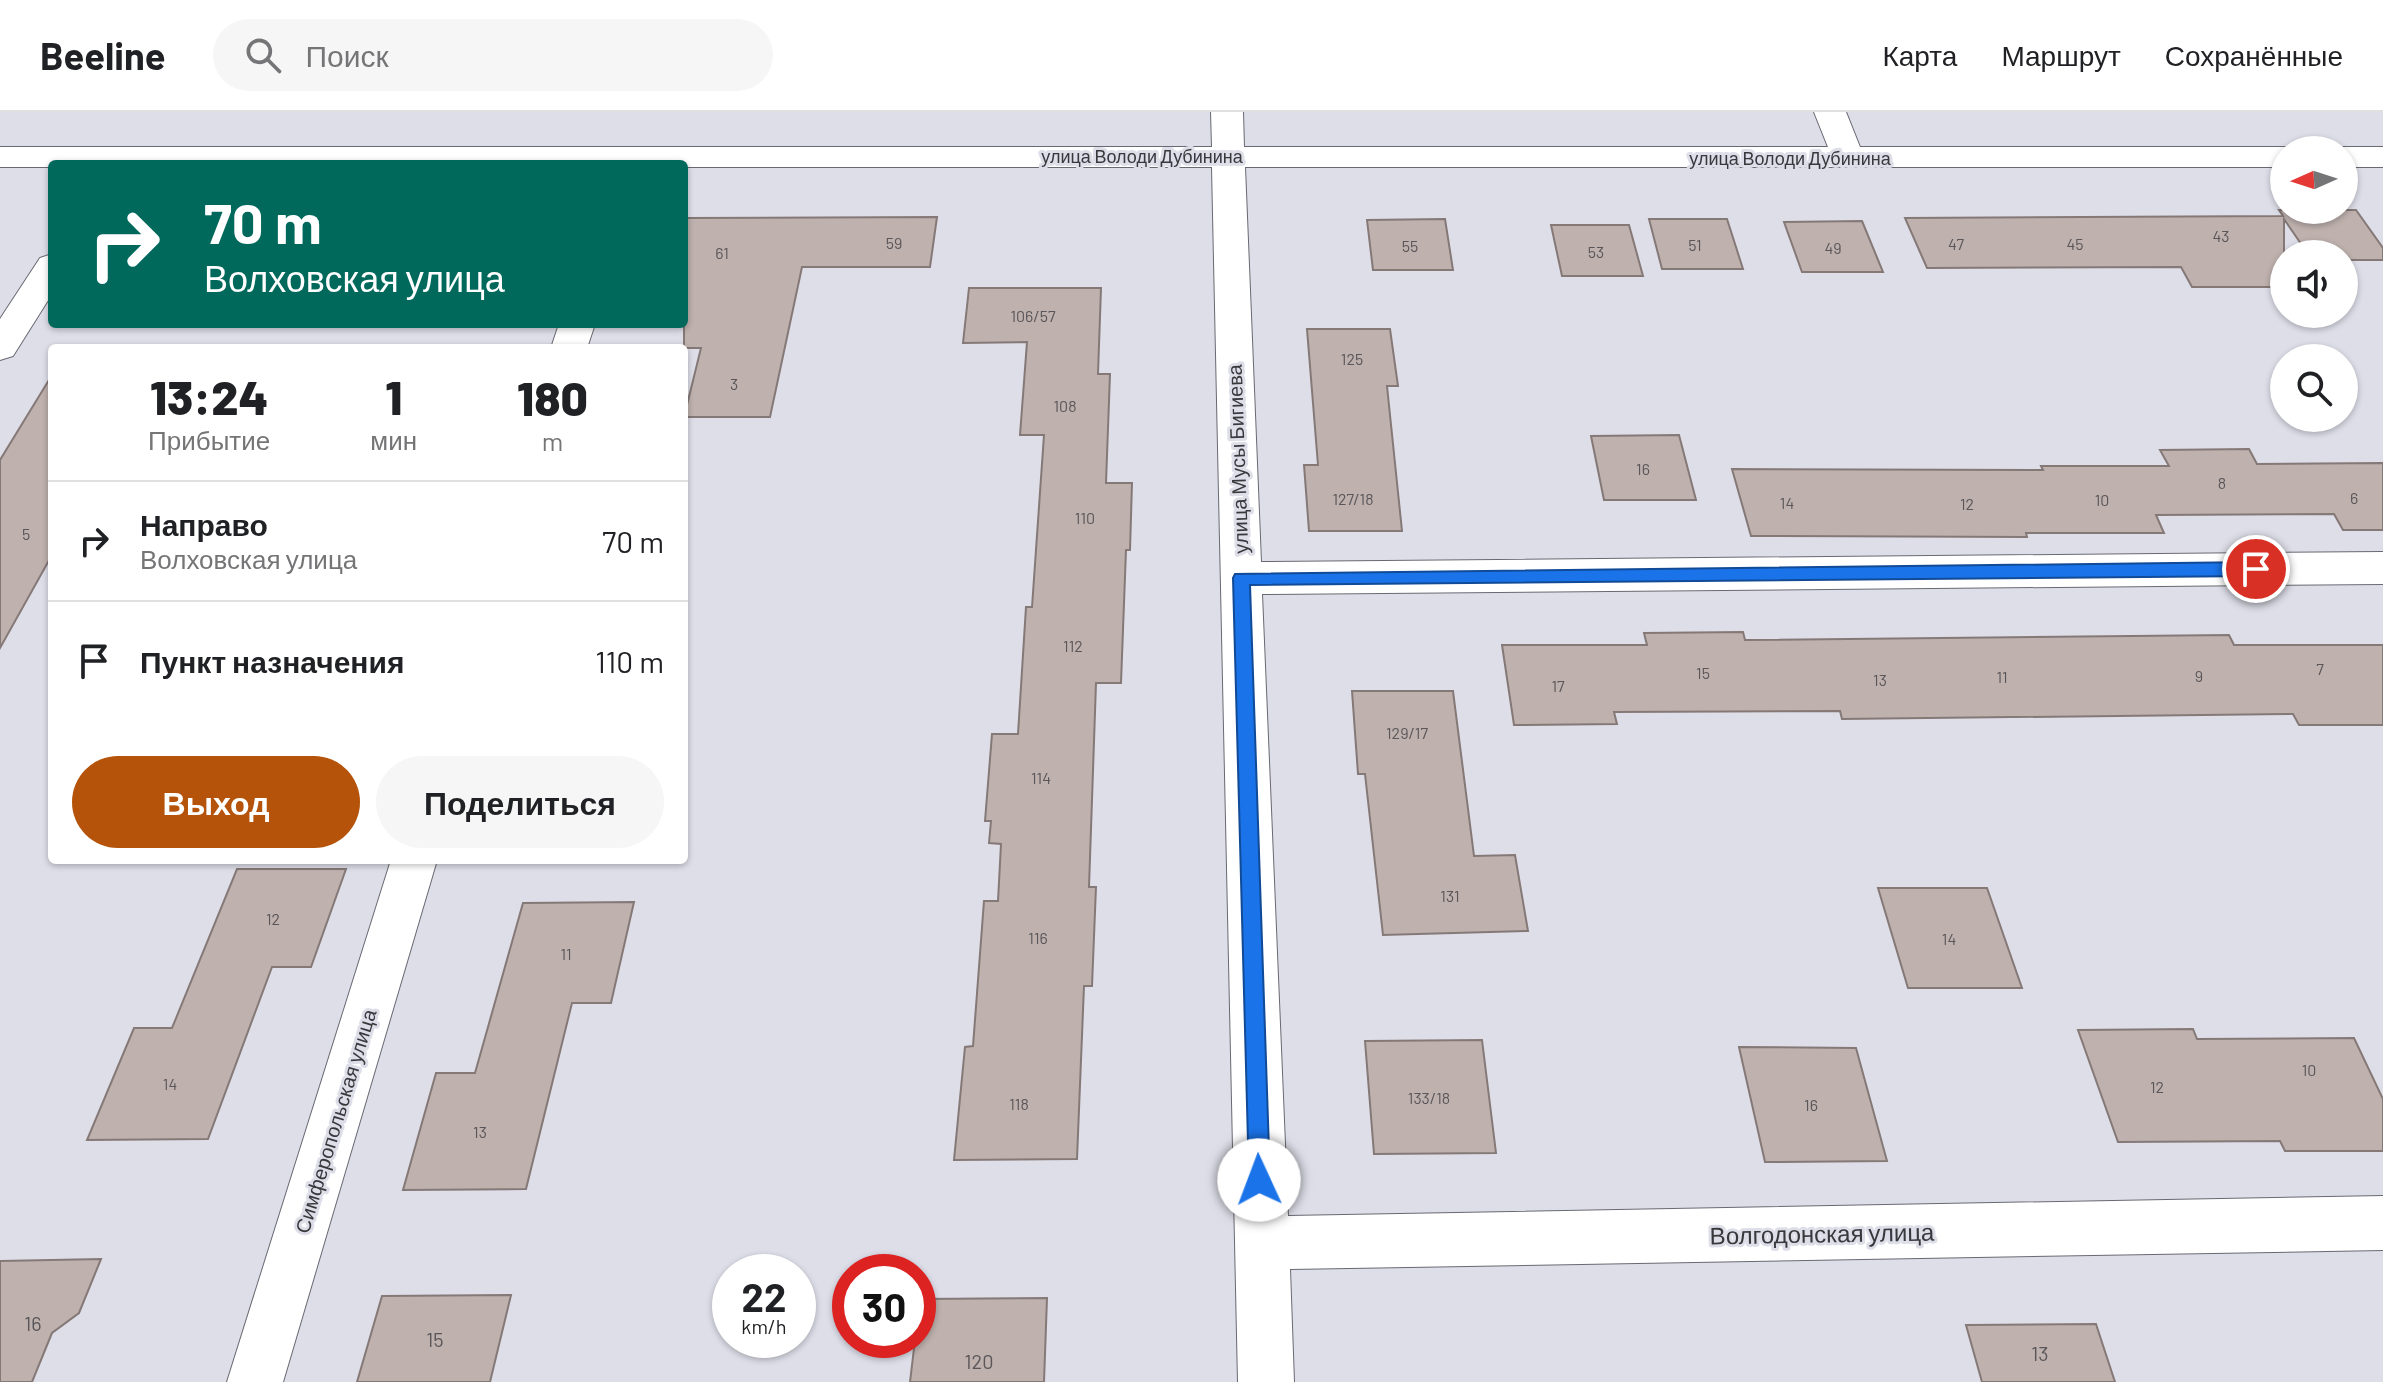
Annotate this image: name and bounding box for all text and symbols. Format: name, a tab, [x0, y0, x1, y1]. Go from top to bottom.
search box	[213, 19, 773, 91]
text: Beeline	[40, 32, 165, 78]
icon: search	[241, 33, 285, 77]
text: Поиск	[305, 37, 389, 73]
text: Карта	[1882, 38, 1957, 72]
text: Маршрут	[2001, 38, 2121, 72]
text: Сохранённые	[2165, 38, 2343, 72]
north arrow	[2270, 136, 2358, 224]
map controls	[2270, 136, 2358, 432]
street label: улица Володи Дубинина	[1041, 145, 1244, 167]
street label: улица Володи Дубинина	[1689, 147, 1892, 169]
text: 70 m	[204, 188, 322, 255]
icon: right	[72, 192, 176, 296]
house number: 43	[2212, 226, 2230, 245]
house number: 59	[886, 233, 902, 252]
house number: 47	[1948, 234, 1964, 253]
house number: 45	[2066, 234, 2084, 253]
house number: 51	[1688, 235, 1702, 254]
house number: 55	[1402, 236, 1418, 255]
house number: 49	[1824, 238, 1842, 257]
button: sound	[2270, 240, 2358, 328]
house number: 53	[1588, 242, 1604, 261]
house number: 61	[715, 243, 729, 262]
text: Волховская улица	[204, 256, 505, 299]
house number: 106/57	[1010, 306, 1056, 325]
button: search	[2270, 344, 2358, 432]
house number: 125	[1341, 349, 1363, 368]
street label: улица Мусы Бигиева	[1222, 363, 1252, 554]
text: 13:24	[150, 367, 268, 425]
text: 1	[385, 367, 402, 425]
text: 180	[517, 368, 588, 426]
house number: 3	[730, 374, 738, 393]
house number: 108	[1054, 396, 1076, 415]
text: Прибытие	[148, 424, 270, 455]
text: мин	[370, 424, 417, 455]
text: m	[542, 425, 563, 456]
house number: 16	[1636, 459, 1650, 478]
house number: 8	[2218, 473, 2226, 492]
house number: 6	[2350, 488, 2358, 507]
house number: 127/18	[1332, 489, 1374, 508]
house number: 10	[2095, 490, 2109, 509]
house number: 14	[1780, 493, 1794, 512]
house number: 12	[1960, 494, 1974, 513]
text: Направо	[140, 506, 268, 542]
house number: 110	[1075, 508, 1095, 527]
icon: right	[72, 519, 116, 563]
text: 70 m	[602, 523, 664, 559]
house number: 5	[22, 524, 30, 543]
pin	[2222, 535, 2290, 603]
text: Волховская улица	[140, 543, 357, 574]
icon: arrive	[2234, 547, 2278, 591]
house number: 112	[1063, 636, 1083, 655]
icon: arrive	[72, 639, 116, 683]
text: Пункт назначения	[140, 643, 404, 679]
text: 110 m	[595, 643, 664, 679]
house number: 7	[2316, 659, 2324, 678]
house number: 15	[1696, 663, 1710, 682]
house number: 9	[2195, 666, 2203, 685]
house number: 11	[1996, 667, 2008, 686]
house number: 13	[1873, 670, 1887, 689]
house number: 17	[1551, 676, 1565, 695]
house number: 129/17	[1386, 723, 1428, 742]
button: Выход	[72, 756, 360, 848]
button: Поделиться	[376, 756, 664, 848]
house number: 114	[1031, 768, 1051, 787]
house number: 131	[1440, 886, 1460, 905]
house number: 12	[266, 909, 280, 928]
house number: 116	[1028, 928, 1048, 947]
house number: 14	[1942, 929, 1956, 948]
house number: 11	[560, 944, 572, 963]
street label: Симферопольская улица	[289, 1005, 381, 1236]
house number: 10	[2302, 1060, 2316, 1079]
house number: 14	[163, 1074, 177, 1093]
house number: 12	[2150, 1077, 2164, 1096]
house number: 133/18	[1408, 1088, 1450, 1107]
house number: 118	[1009, 1094, 1029, 1113]
house number: 16	[1804, 1095, 1818, 1114]
house number: 13	[473, 1122, 487, 1141]
position arrow	[1217, 1138, 1301, 1222]
street label: Волгодонская улица	[1709, 1217, 1935, 1249]
speed limit sign: 30	[832, 1254, 936, 1358]
text: 22	[742, 1272, 786, 1320]
house number: 16	[24, 1311, 42, 1335]
text: km/h	[741, 1314, 787, 1338]
house number: 15	[426, 1327, 444, 1351]
house number: 13	[2031, 1341, 2049, 1365]
house number: 120	[964, 1349, 994, 1373]

